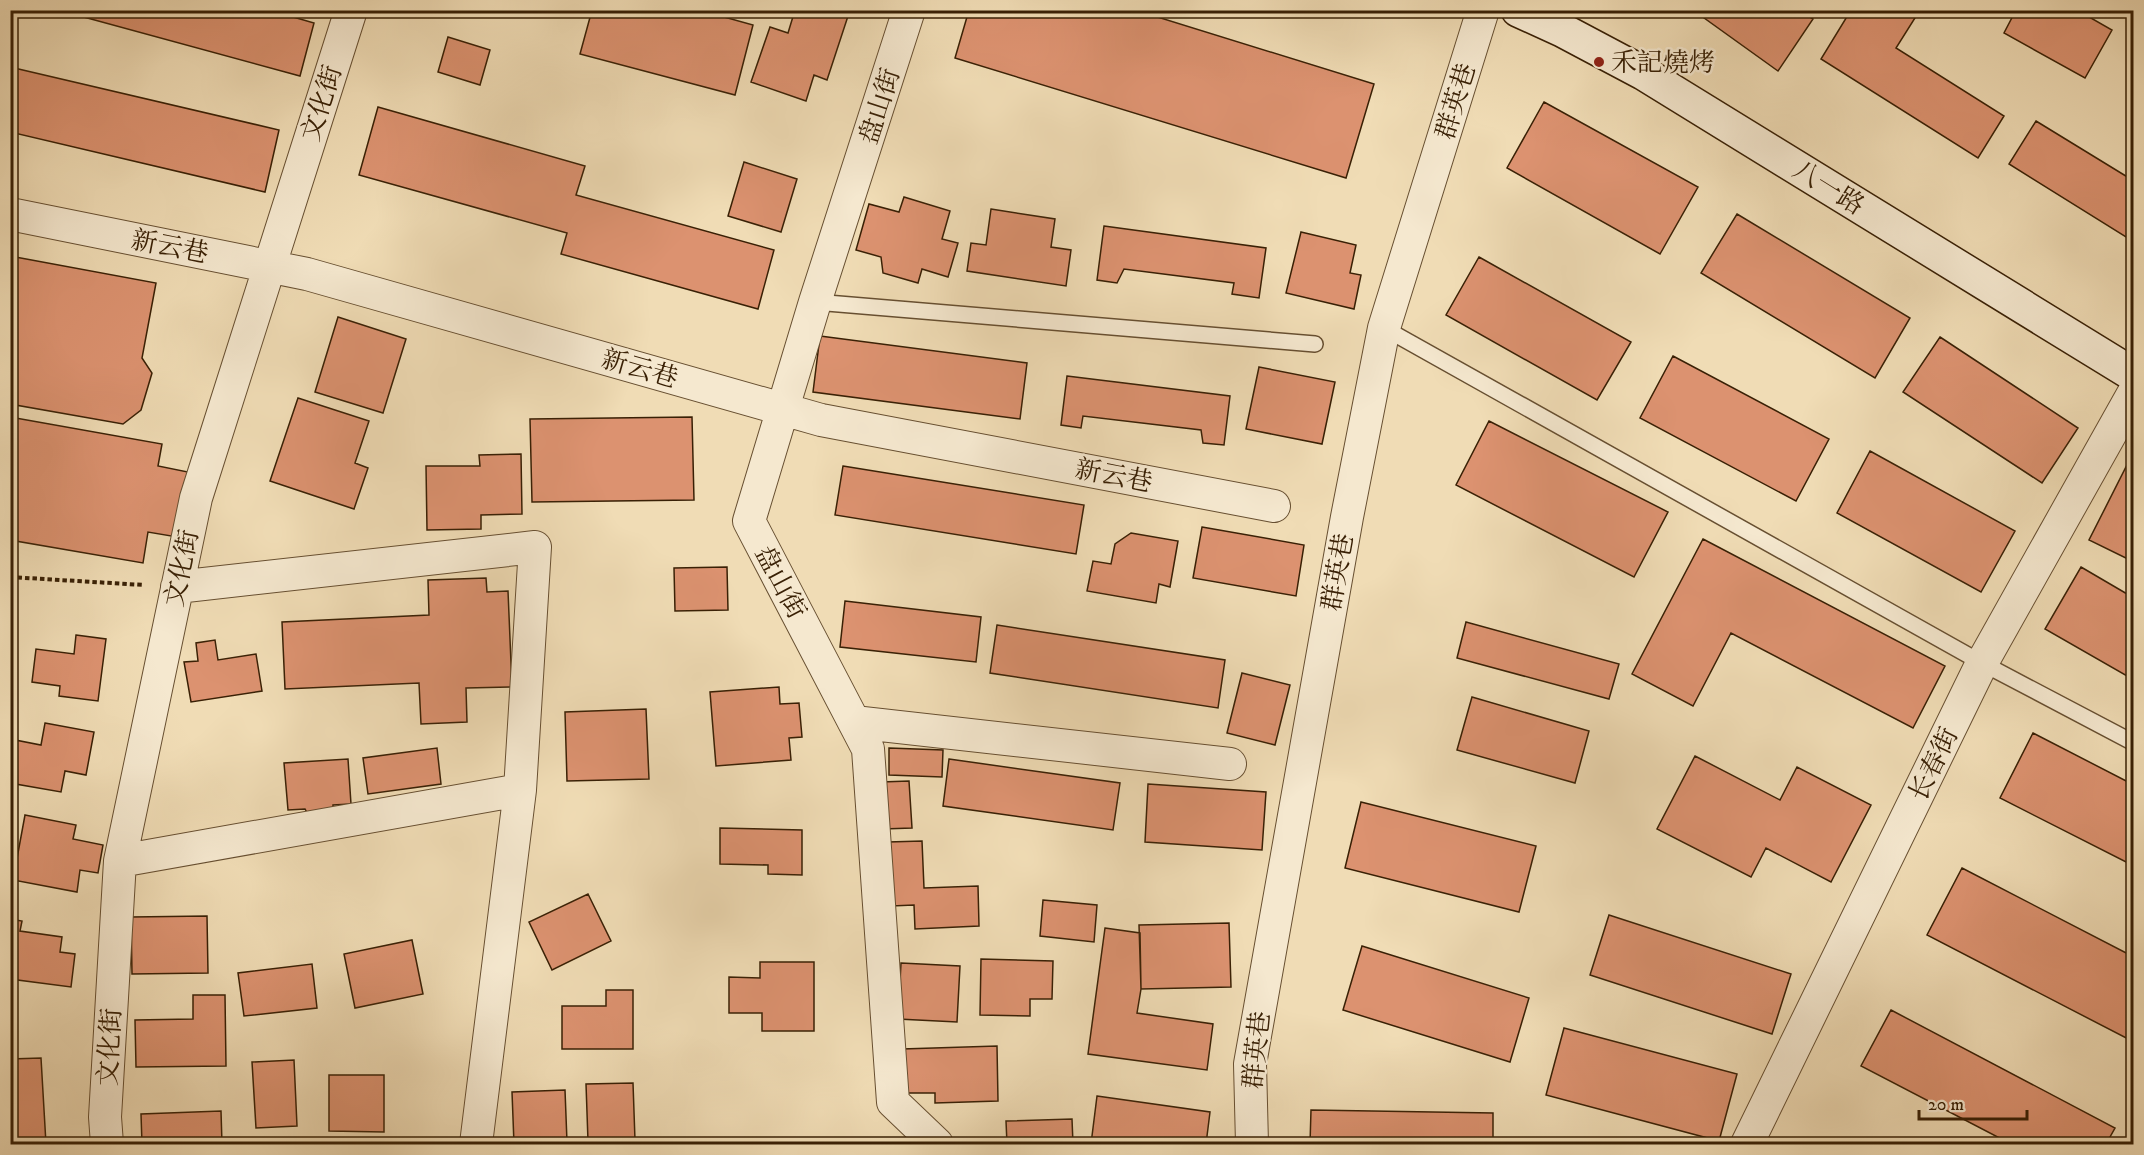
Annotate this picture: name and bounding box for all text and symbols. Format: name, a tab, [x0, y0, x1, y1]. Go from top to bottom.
place label: 禾記燒烤	[1611, 47, 1715, 80]
marker: 禾記燒烤	[1592, 55, 1606, 69]
street label: 群英巷	[1429, 59, 1484, 144]
street label: 文化街	[295, 61, 350, 146]
street label: 盘山街	[853, 64, 908, 149]
street label: 八一路	[1786, 154, 1870, 223]
street label: 新云巷	[128, 224, 211, 271]
street label: 新云巷	[598, 343, 682, 396]
street label: 新云巷	[1072, 453, 1155, 500]
street label: 文化街	[158, 527, 207, 610]
street label: 群英巷	[1315, 531, 1362, 614]
street label: 盘山街	[747, 541, 813, 625]
street label: 长春街	[1902, 722, 1966, 807]
street label: 文化街	[92, 1007, 129, 1087]
street label: 群英巷	[1237, 1010, 1278, 1091]
scale bar	[1919, 1083, 2027, 1121]
text: 20 m	[1928, 1094, 1964, 1116]

